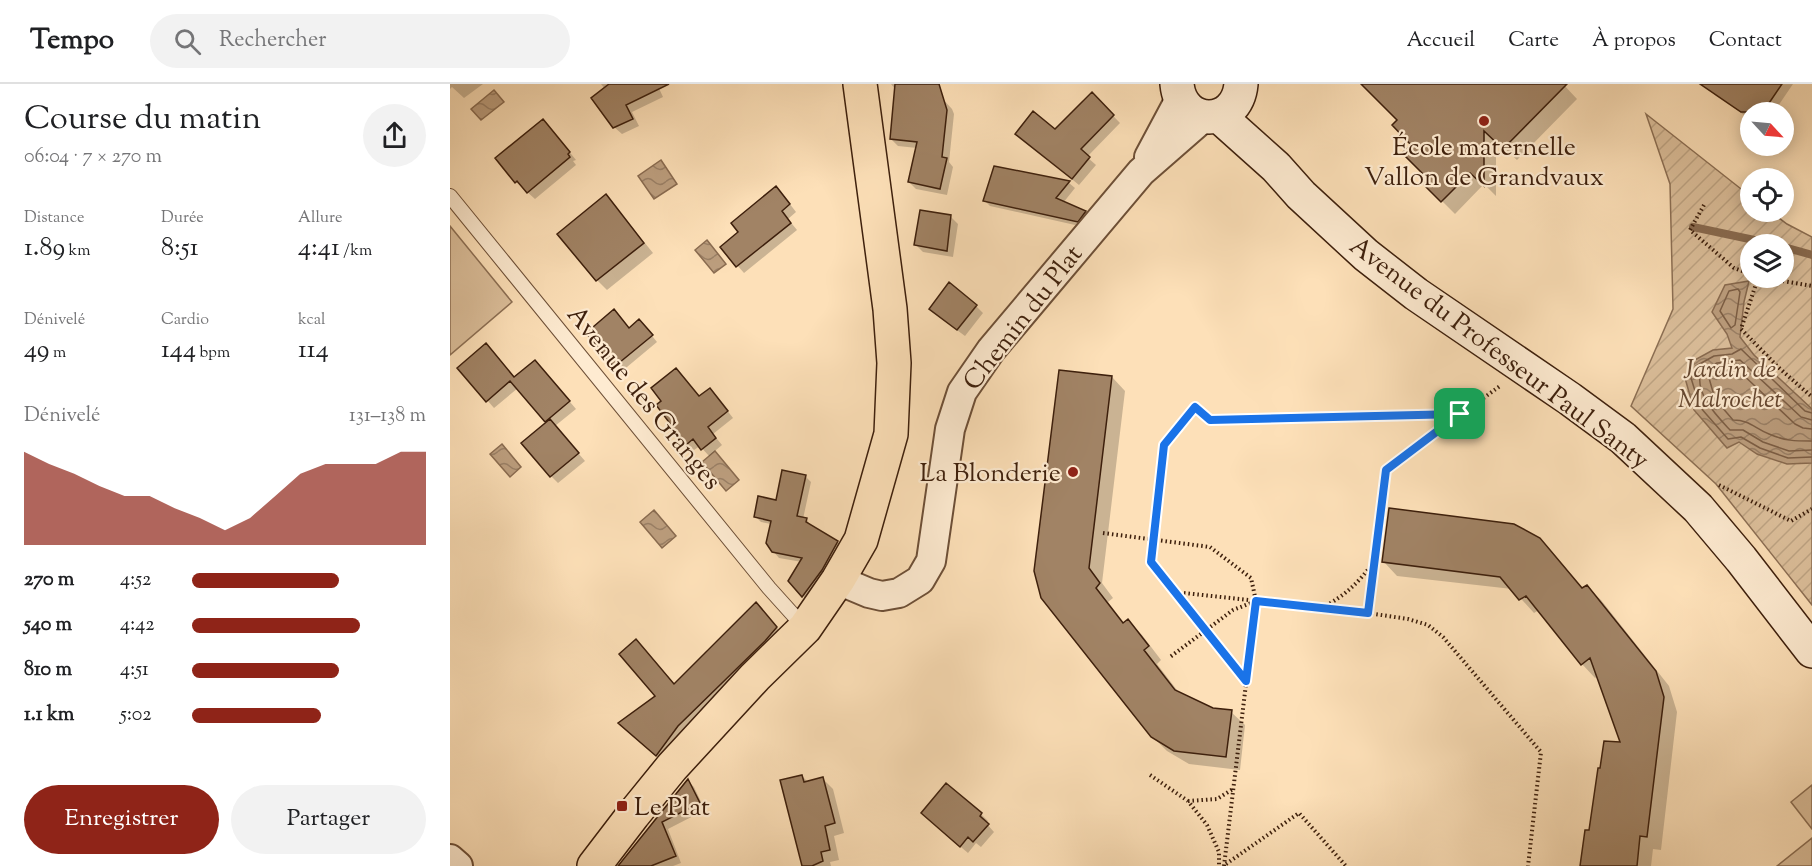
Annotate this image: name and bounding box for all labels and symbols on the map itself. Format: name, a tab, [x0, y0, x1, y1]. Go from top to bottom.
north arrow	[1740, 102, 1794, 156]
marker: École maternelle Vallon de Grandvaux	[1477, 114, 1491, 128]
place label: École maternelle Vallon de Grandvaux	[1364, 130, 1604, 197]
street label: Avenue du Professeur Paul Santy	[1341, 229, 1656, 479]
street label: Chemin du Plat	[955, 238, 1093, 399]
street label: Avenue des Granges	[557, 298, 729, 499]
park label: Jardin de Malrochet	[1678, 352, 1782, 419]
pin	[1434, 388, 1485, 439]
place label: La Blonderie	[920, 456, 1061, 493]
marker: La Blonderie	[1066, 465, 1080, 479]
place label: Le Plat	[634, 790, 710, 827]
marker: Le Plat	[615, 799, 629, 813]

